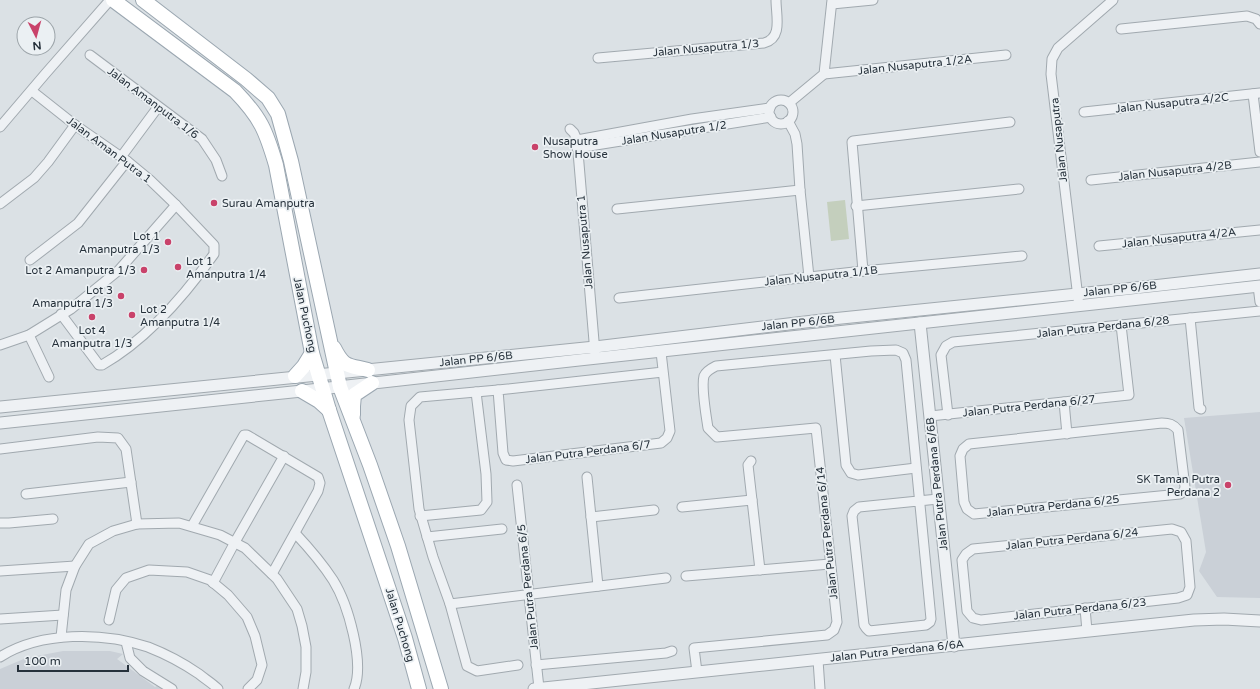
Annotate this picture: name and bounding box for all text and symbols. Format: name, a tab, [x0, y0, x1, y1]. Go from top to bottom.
north arrow	[16, 16, 56, 56]
street label: Jalan Nusaputra 1/3	[652, 37, 760, 59]
text: N	[32, 39, 42, 52]
street label: Jalan Nusaputra 1/2A	[857, 53, 973, 77]
street label: Jalan Amanputra 1/6	[105, 64, 201, 142]
street label: Jalan Nusaputra 4/2C	[1115, 91, 1230, 115]
street label: Jalan Nusaputra	[1048, 97, 1070, 183]
street label: Jalan Aman Putra 1	[64, 114, 154, 186]
street label: Jalan Nusaputra 1/2	[620, 118, 728, 148]
place label: Nusaputra Show House	[543, 135, 608, 161]
marker: Nusaputra Show House	[530, 142, 540, 152]
street label: Jalan Nusaputra 4/2B	[1118, 159, 1233, 183]
street label: Jalan Nusaputra 1	[574, 194, 596, 290]
place label: Surau Amanputra	[222, 197, 315, 210]
marker: Surau Amanputra	[209, 198, 219, 208]
street label: Jalan Nusaputra 4/2A	[1121, 226, 1237, 250]
place label: Lot 1 Amanputra 1/3	[79, 230, 160, 256]
marker: Lot 1 Amanputra 1/3	[163, 237, 173, 247]
place label: Lot 1 Amanputra 1/4	[186, 255, 266, 281]
marker: Lot 1 Amanputra 1/4	[173, 262, 183, 272]
place label: Lot 2 Amanputra 1/3	[25, 264, 136, 277]
street label: Jalan Nusaputra 1/1B	[764, 264, 879, 288]
marker: Lot 2 Amanputra 1/3	[139, 265, 149, 275]
street label: Jalan Puchong	[291, 276, 319, 354]
street label: Jalan PP 6/6B	[1083, 279, 1158, 299]
place label: Lot 3 Amanputra 1/3	[32, 284, 113, 310]
marker: Lot 3 Amanputra 1/3	[116, 291, 126, 301]
place label: Lot 2 Amanputra 1/4	[140, 303, 220, 329]
marker: Lot 2 Amanputra 1/4	[127, 310, 137, 320]
marker: Lot 4 Amanputra 1/3	[87, 312, 97, 322]
street label: Jalan PP 6/6B	[761, 313, 836, 333]
street label: Jalan Putra Perdana 6/28	[1036, 314, 1170, 340]
place label: Lot 4 Amanputra 1/3	[52, 324, 133, 350]
street label: Jalan PP 6/6B	[439, 349, 514, 369]
street label: Jalan Putra Perdana 6/27	[962, 393, 1096, 419]
street label: Jalan Putra Perdana 6/6B	[923, 416, 950, 551]
street label: Jalan Putra Perdana 6/7	[524, 438, 652, 466]
street label: Jalan Putra Perdana 6/14	[814, 466, 840, 600]
place label: SK Taman Putra Perdana 2	[1137, 473, 1220, 499]
marker: SK Taman Putra Perdana 2	[1223, 480, 1233, 490]
street label: Jalan Putra Perdana 6/25	[986, 493, 1120, 519]
street label: Jalan Putra Perdana 6/5	[515, 523, 541, 650]
street label: Jalan Putra Perdana 6/24	[1005, 526, 1139, 552]
street label: Jalan Puchong	[383, 586, 417, 664]
street label: Jalan Putra Perdana 6/23	[1013, 596, 1147, 622]
street label: Jalan Putra Perdana 6/6A	[829, 638, 965, 664]
scale bar	[18, 647, 128, 673]
text: 100 m	[24, 654, 61, 668]

